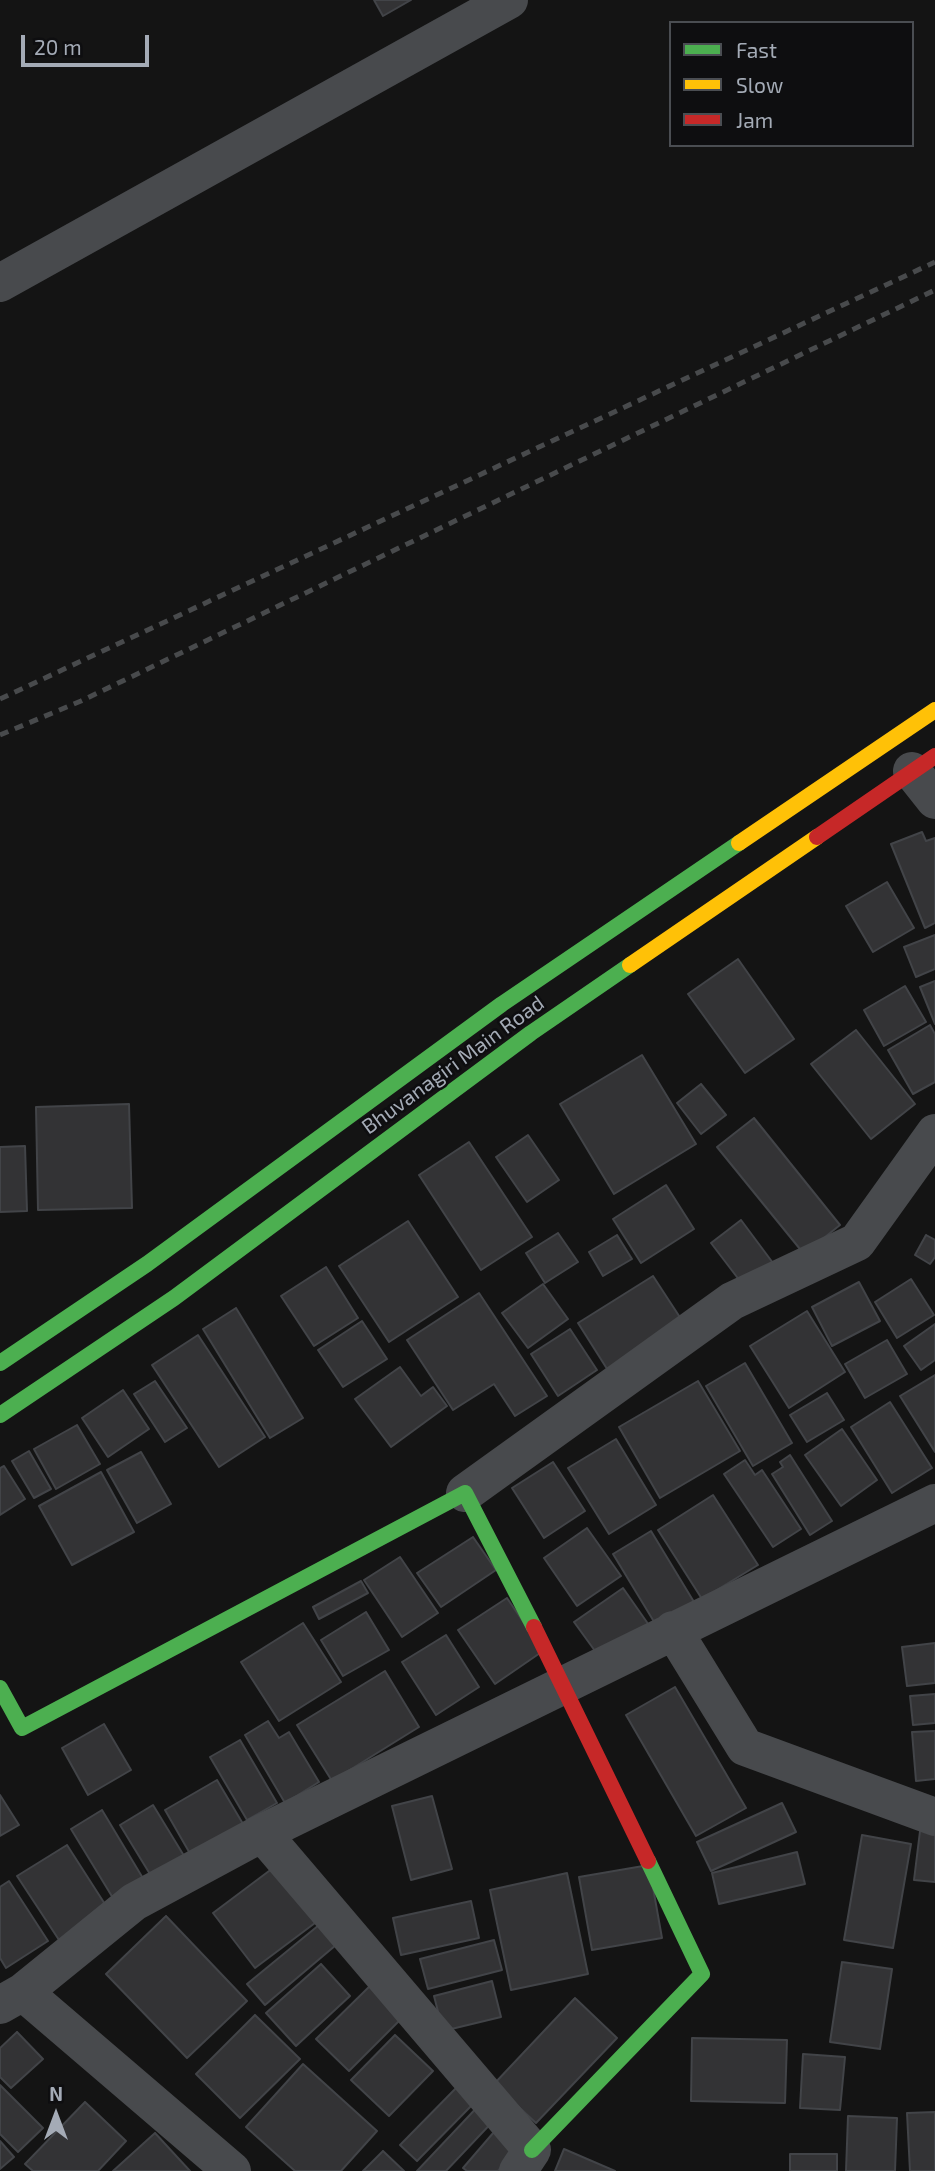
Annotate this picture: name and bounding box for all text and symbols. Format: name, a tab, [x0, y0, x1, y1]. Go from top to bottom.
scale bar	[24, 21, 152, 65]
legend	[669, 21, 914, 147]
text: 20 m	[34, 34, 82, 59]
text: Fast	[736, 37, 777, 62]
text: Slow	[736, 72, 783, 97]
text: Jam	[736, 107, 773, 132]
street label: Bhuvanagiri Main Road	[357, 990, 549, 1140]
north arrow	[21, 2080, 91, 2150]
text: N	[49, 2082, 63, 2105]

